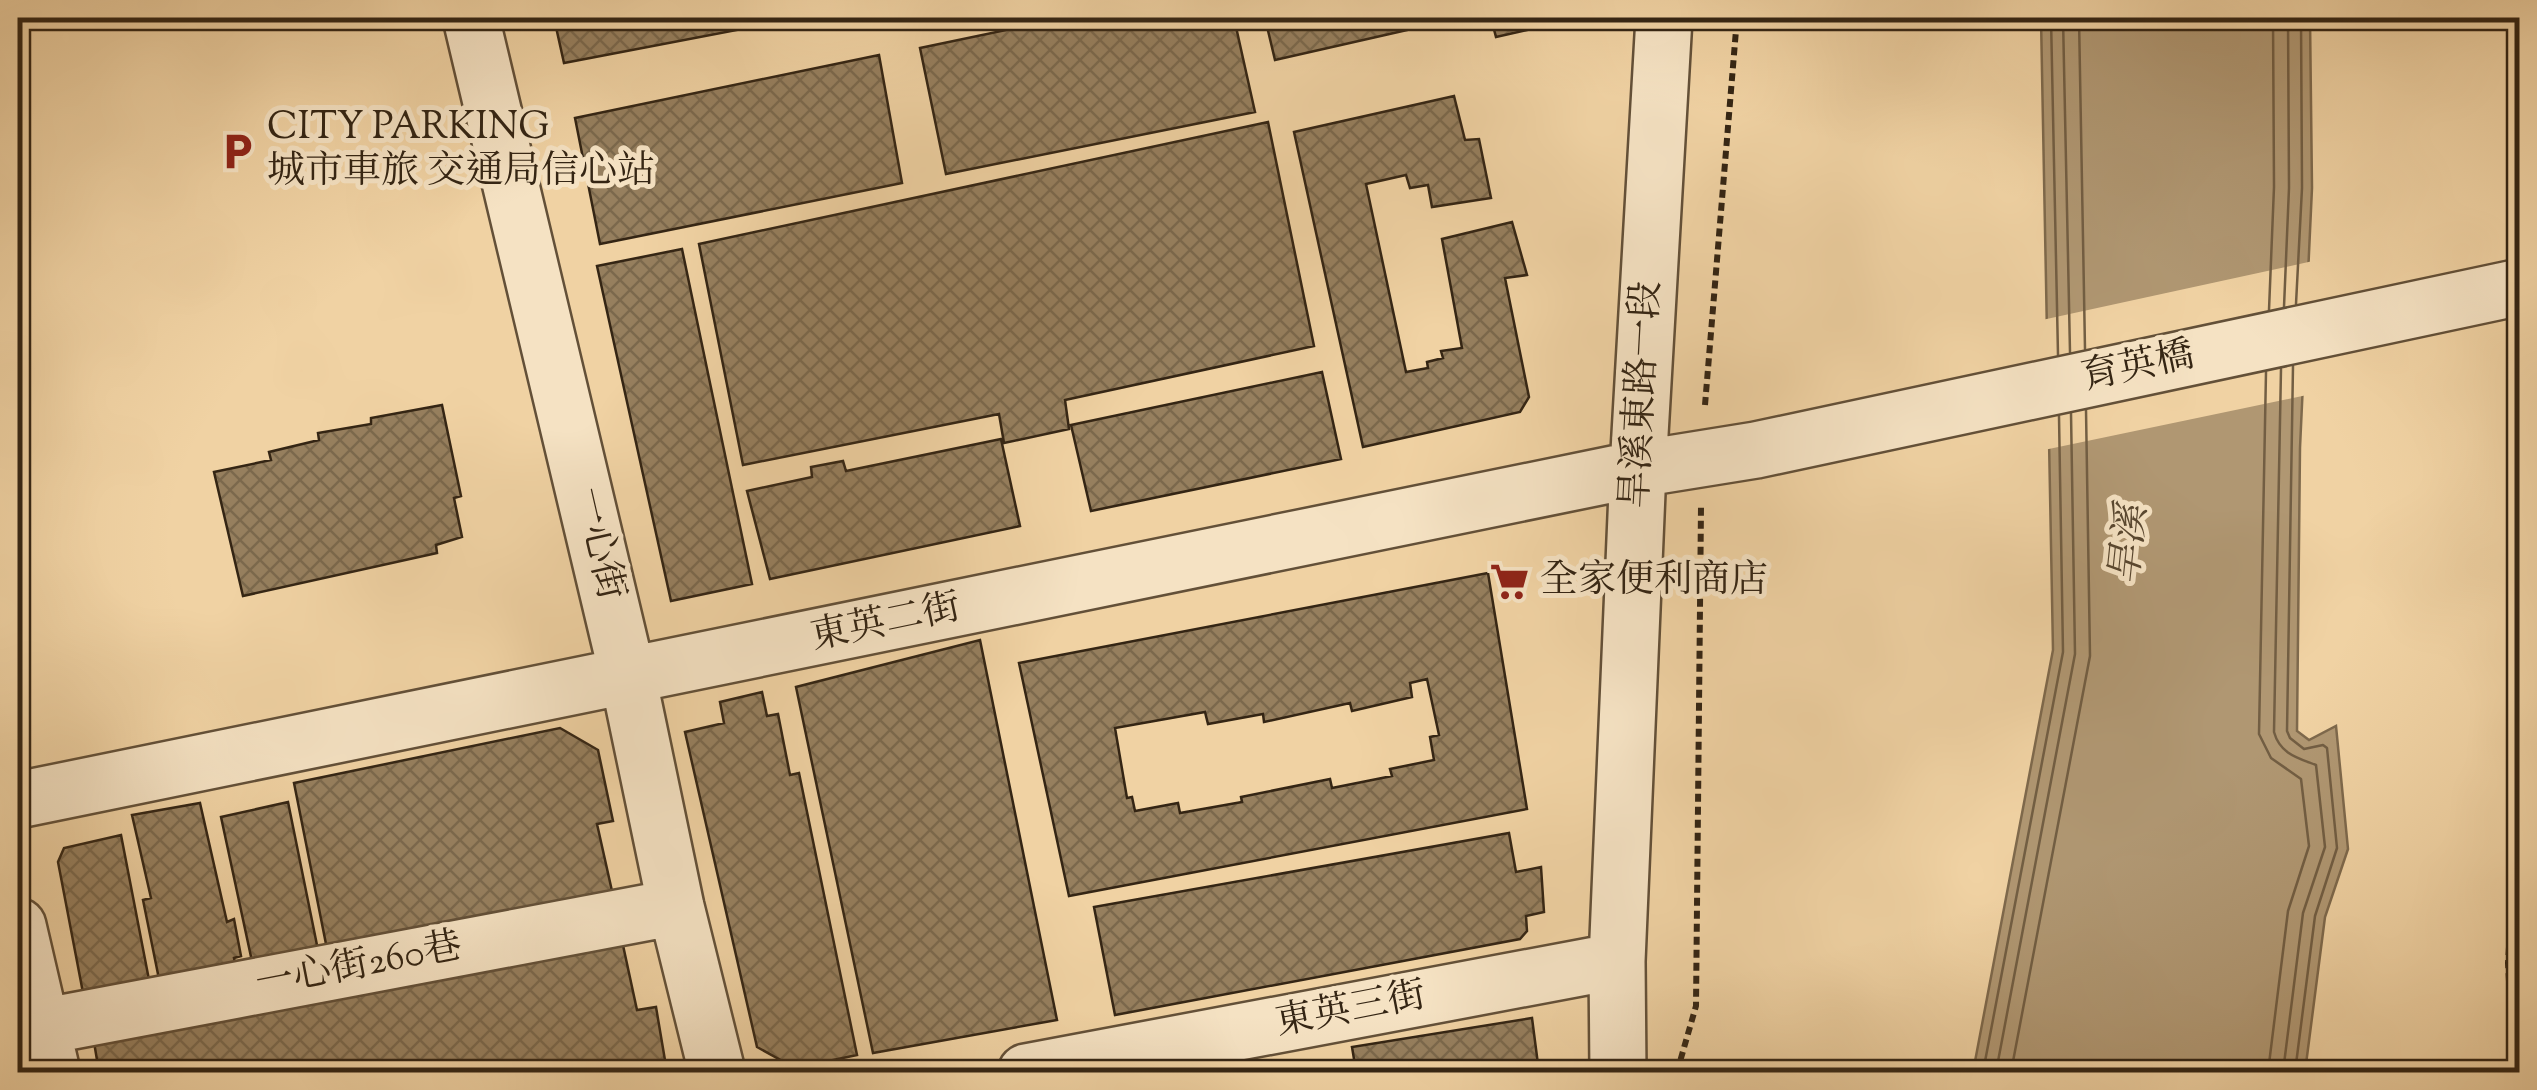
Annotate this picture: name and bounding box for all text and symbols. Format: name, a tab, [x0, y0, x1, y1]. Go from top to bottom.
place label: CITY PARKING 城市車旅 交通局信心站	[267, 102, 655, 200]
parking icon: CITY PARKING 城市車旅 交通局信心站	[216, 130, 258, 172]
street label: 旱溪東路一段	[1610, 280, 1676, 510]
street label: 育英橋	[2077, 330, 2199, 406]
street label: 一心街	[558, 482, 636, 606]
water label: 旱溪	[2098, 498, 2164, 588]
place label: 全家便利商店	[1540, 555, 1768, 609]
supermarket icon: 全家便利商店	[1489, 561, 1531, 603]
street label: 東英二街	[806, 582, 966, 666]
street label: 一心街260巷	[251, 921, 467, 1013]
street label: 東英三街	[1271, 970, 1431, 1052]

